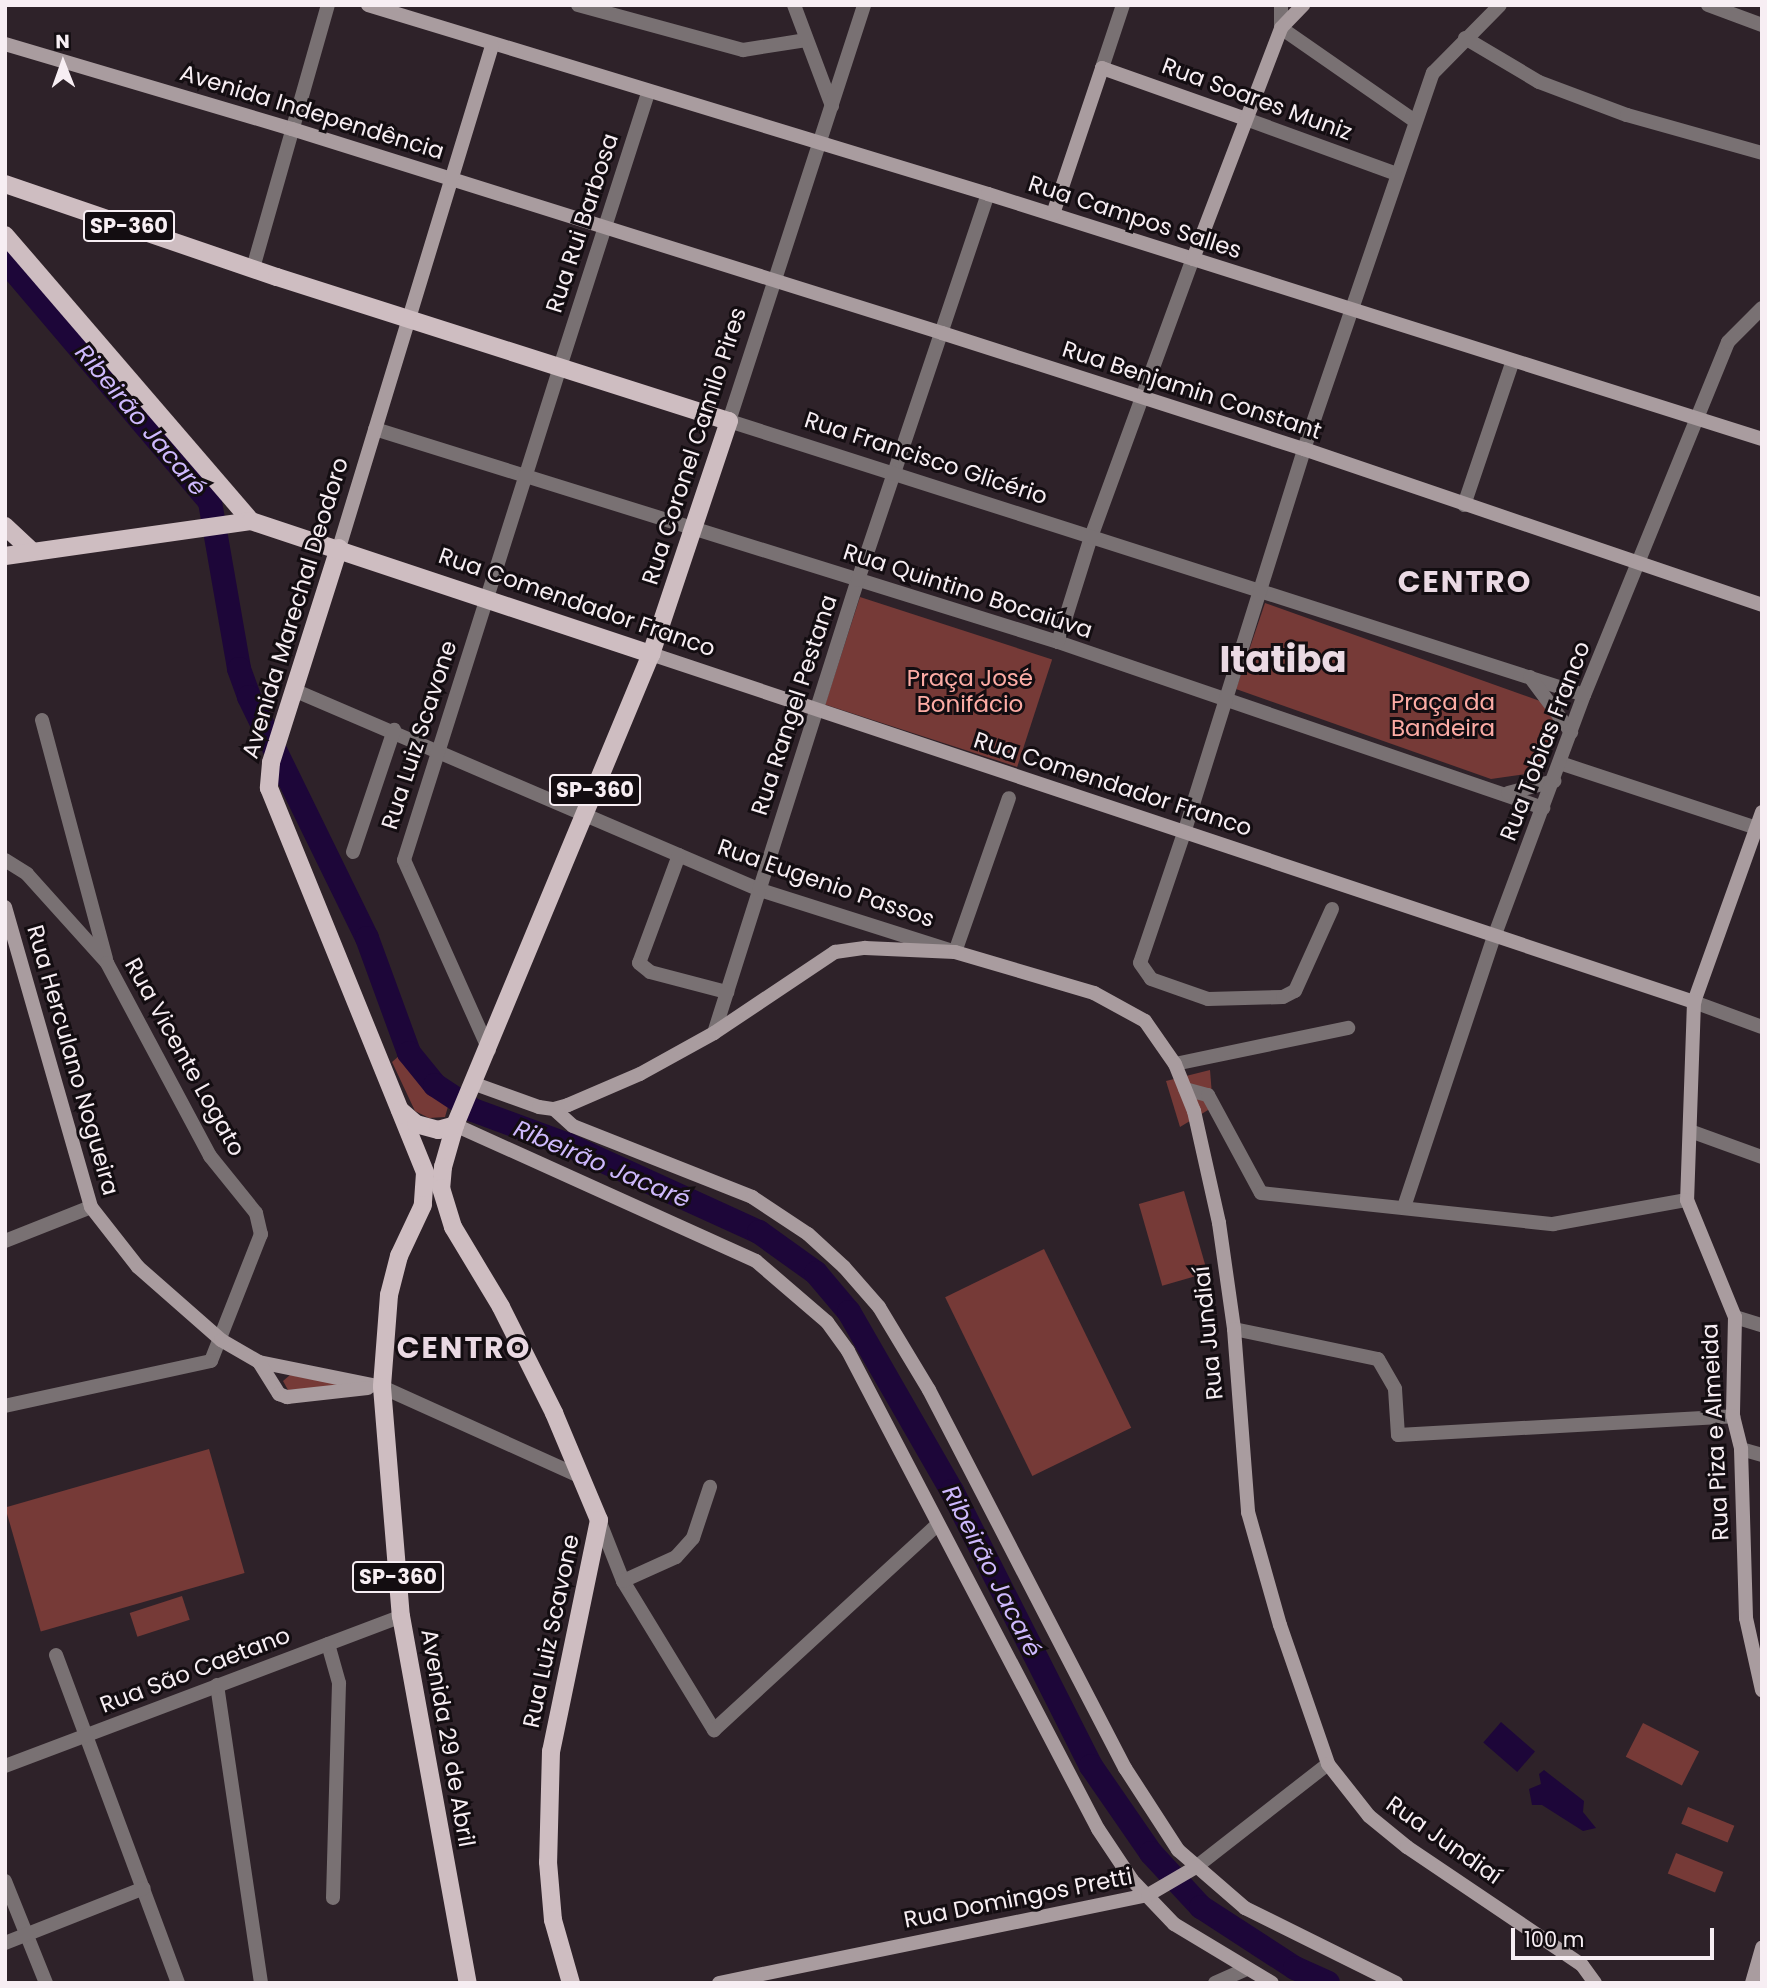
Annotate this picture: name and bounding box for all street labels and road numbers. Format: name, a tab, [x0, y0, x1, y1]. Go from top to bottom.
street label: Rua Soares Muniz	[1158, 52, 1356, 146]
street label: Avenida Independência	[177, 59, 447, 165]
street label: Rua Rui Barbosa	[540, 130, 624, 316]
street label: Rua Campos Salles	[1025, 170, 1245, 264]
road number: SP-360	[82, 208, 176, 244]
street label: Rua Coronel Camilo Pires	[636, 304, 752, 588]
street label: Rua Benjamin Constant	[1059, 335, 1325, 445]
street label: Rua Francisco Glicério	[801, 406, 1051, 510]
street label: Avenida Marechal Deodoro	[236, 454, 354, 762]
street label: Rua Quintino Bocaiúva	[840, 538, 1096, 644]
street label: Rua Comendador Franco	[435, 542, 719, 662]
street label: Rua Rangel Pestana	[745, 591, 843, 819]
street label: Rua Luiz Scavone	[375, 637, 463, 833]
street label: Rua Tobias Franco	[1494, 637, 1596, 845]
street label: Rua Comendador Franco	[970, 726, 1256, 842]
road number: SP-360	[548, 772, 642, 808]
street label: Rua Eugenio Passos	[714, 833, 938, 933]
street label: Rua Herculano Nogueira	[21, 922, 125, 1198]
street label: Rua Vicente Logato	[119, 953, 251, 1161]
street label: Rua Jundiaí	[1187, 1265, 1229, 1401]
street label: Rua Piza e Almeida	[1696, 1323, 1734, 1541]
street label: Rua Luiz Scavone	[517, 1532, 585, 1730]
road number: SP-360	[351, 1560, 445, 1594]
street label: Rua São Caetano	[96, 1621, 294, 1719]
street label: Avenida 29 de Abril	[415, 1627, 481, 1849]
street label: Rua Jundiaí	[1381, 1790, 1507, 1890]
street label: Rua Domingos Pretti	[901, 1862, 1135, 1934]

